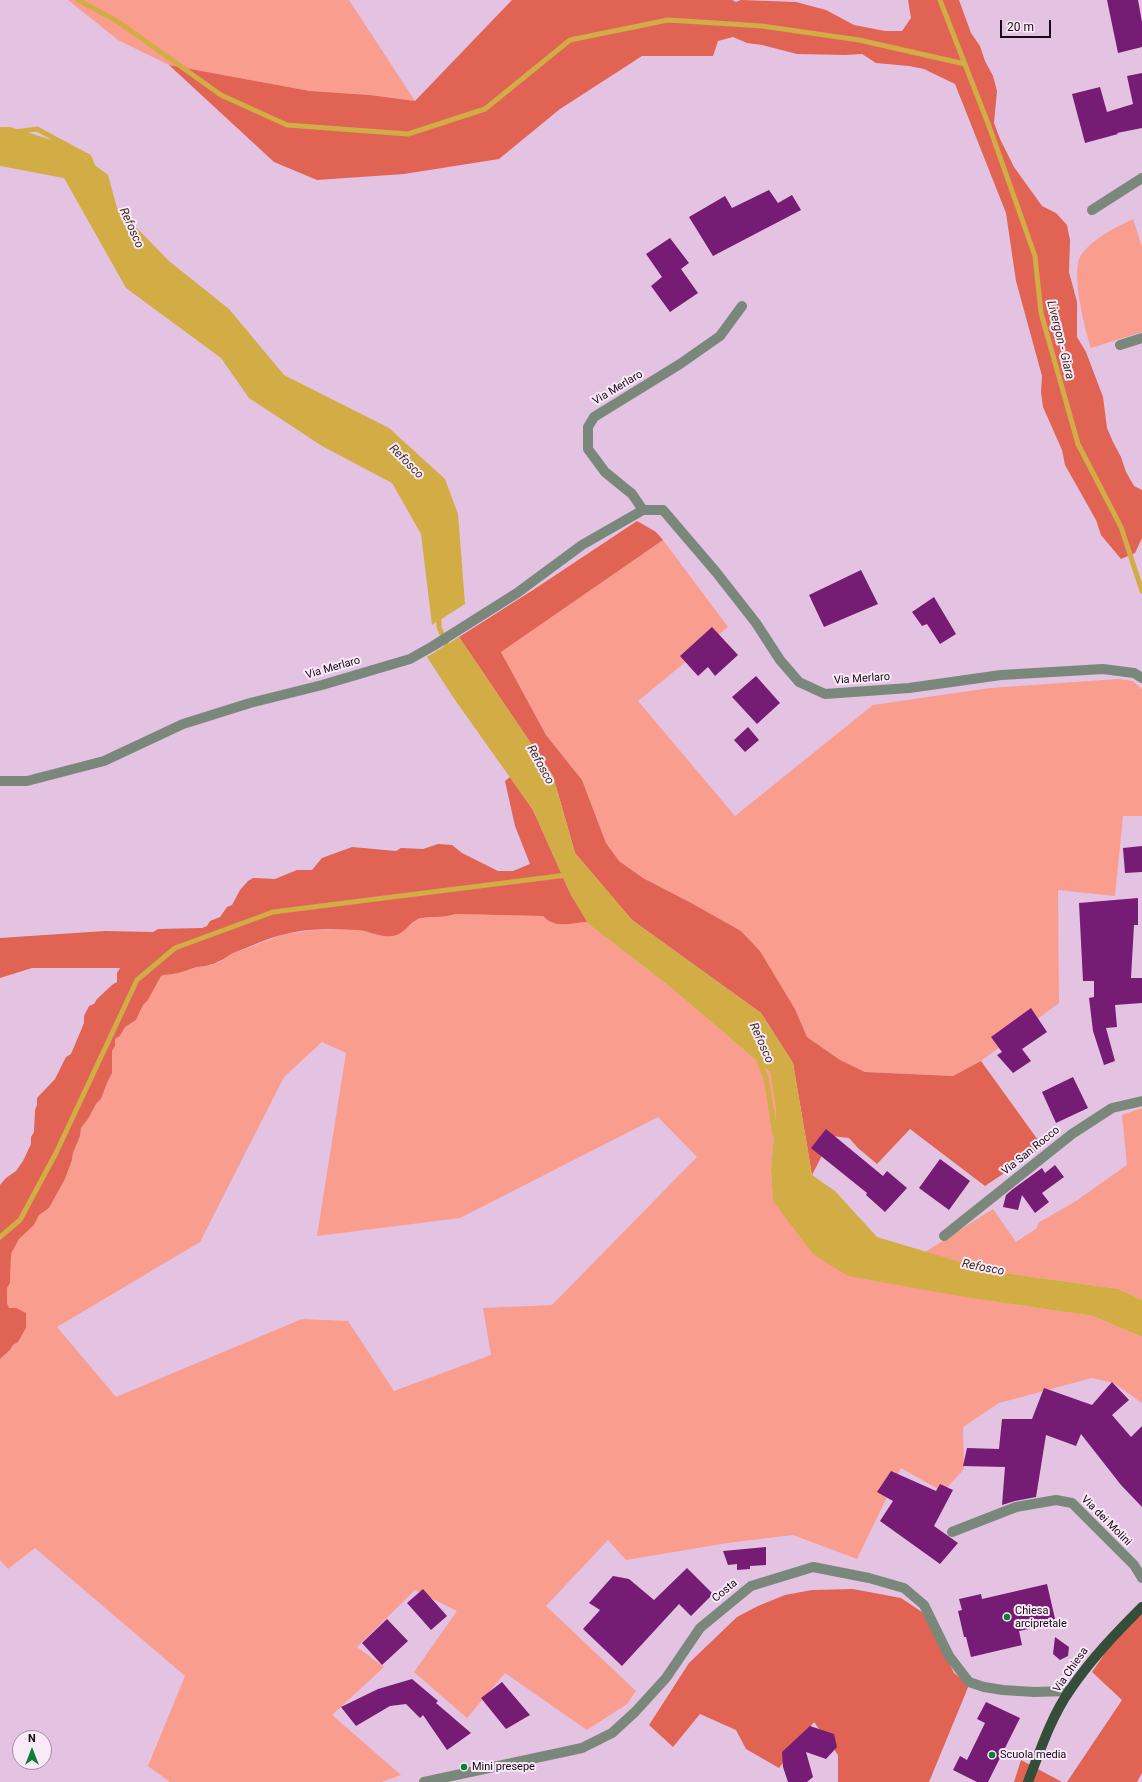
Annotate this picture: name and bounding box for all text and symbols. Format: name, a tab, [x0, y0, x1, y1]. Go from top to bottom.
scale bar	[1002, 12, 1053, 38]
text: 20 m	[1007, 20, 1034, 34]
water label: Refosco	[116, 206, 146, 250]
water label: Livergon - Giara	[1043, 299, 1077, 381]
street label: Via Merlaro	[591, 368, 645, 408]
water label: Refosco	[386, 442, 426, 482]
street label: Via Merlaro	[304, 654, 362, 682]
street label: Via Merlaro	[834, 670, 890, 688]
water label: Refosco	[523, 743, 557, 787]
water label: Refosco	[746, 1021, 776, 1065]
street label: Via San Rocco	[999, 1124, 1063, 1178]
water label: Refosco	[961, 1257, 1005, 1279]
street label: Via dei Molini	[1078, 1493, 1134, 1549]
street label: Costa	[710, 1577, 740, 1605]
place label: Chiesa arcipretale	[1015, 1604, 1067, 1630]
marker: Chiesa arcipretale	[1002, 1612, 1012, 1622]
street label: Via Chiesa	[1051, 1645, 1091, 1695]
north arrow	[12, 1730, 52, 1770]
text: N	[28, 1732, 36, 1745]
place label: Scuola media	[1000, 1748, 1066, 1762]
marker: Scuola media	[987, 1750, 997, 1760]
place label: Mini presepe	[472, 1760, 535, 1774]
marker: Mini presepe	[459, 1762, 469, 1772]

